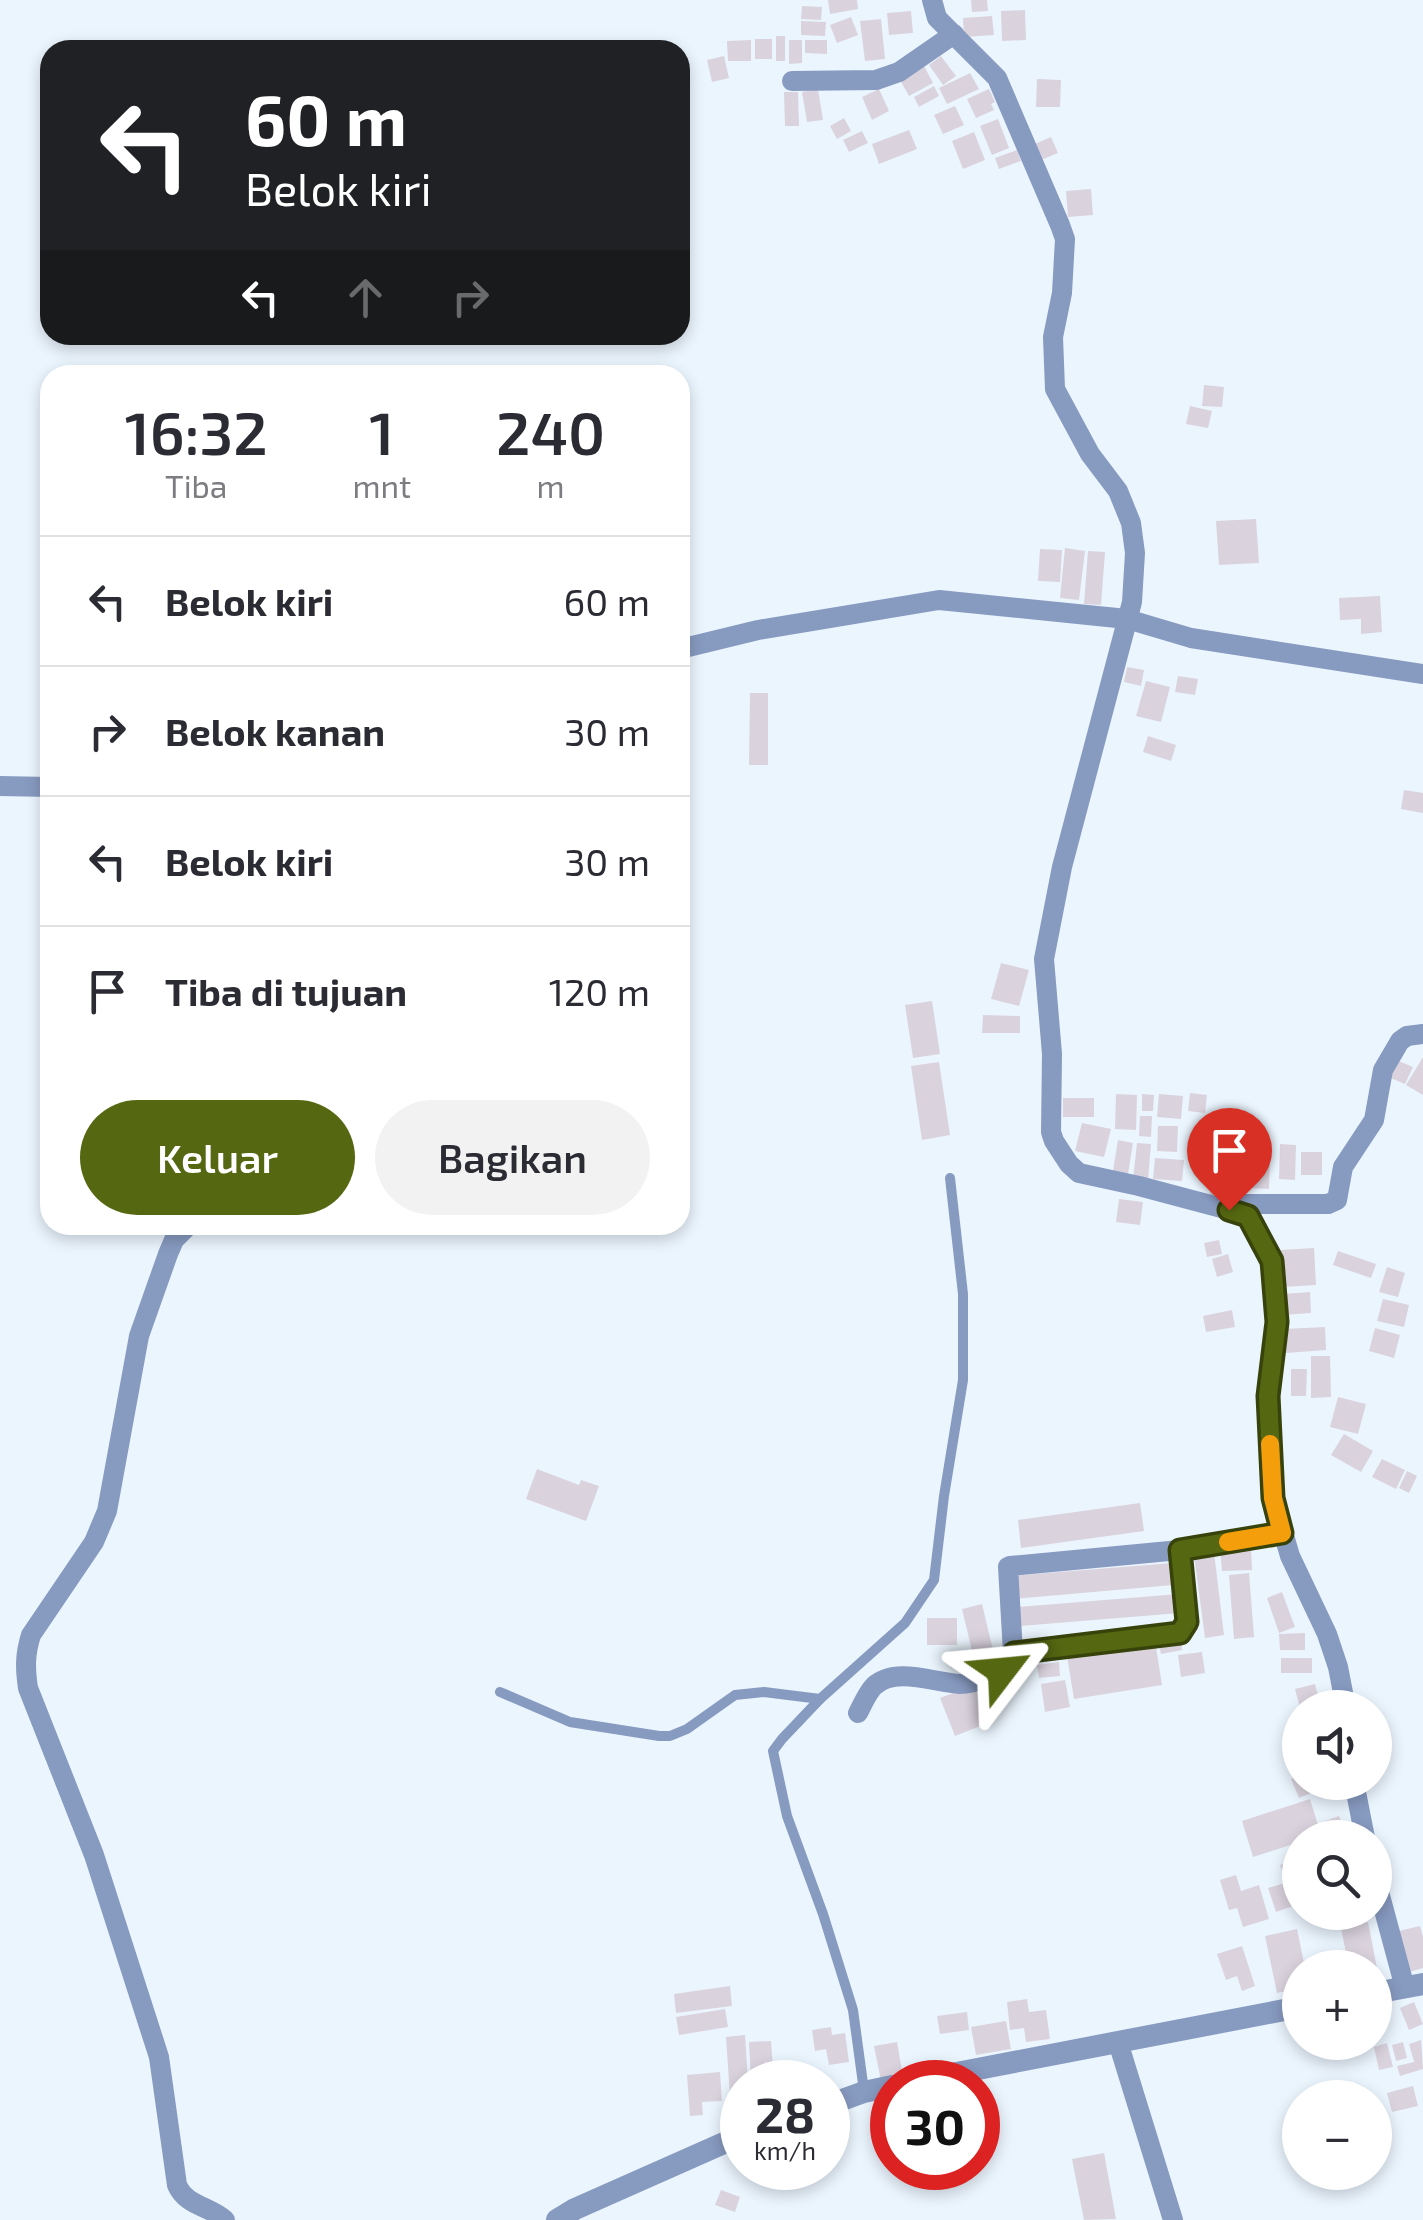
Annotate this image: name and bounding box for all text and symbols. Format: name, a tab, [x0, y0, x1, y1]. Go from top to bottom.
text: 60 m	[245, 76, 407, 160]
icon: left	[80, 80, 210, 210]
text: Belok kiri	[245, 161, 432, 215]
icon: left	[233, 270, 288, 325]
icon: ahead	[338, 270, 393, 325]
icon: right	[443, 270, 498, 325]
text: 16:32	[125, 395, 268, 467]
text: 1	[369, 395, 394, 467]
text: 240	[496, 395, 605, 467]
text: Tiba	[165, 466, 227, 504]
text: mnt	[352, 466, 411, 504]
text: m	[537, 466, 565, 504]
icon: left	[80, 574, 135, 629]
text: Belok kiri	[165, 578, 333, 624]
text: 60 m	[564, 578, 650, 624]
icon: right	[80, 704, 135, 759]
text: Belok kanan	[165, 708, 385, 754]
text: 30 m	[564, 708, 650, 754]
icon: left	[80, 834, 135, 889]
text: Belok kiri	[165, 838, 333, 884]
text: 30 m	[564, 838, 650, 884]
icon: arrive	[80, 964, 135, 1019]
text: Tiba di tujuan	[165, 968, 407, 1014]
text: 120 m	[549, 968, 650, 1014]
button: Keluar	[80, 1100, 355, 1215]
button: Bagikan	[375, 1100, 650, 1215]
pin	[1187, 1108, 1272, 1211]
icon: arrive	[1202, 1123, 1257, 1178]
position arrow	[950, 1619, 1054, 1723]
map controls	[1282, 1690, 1392, 2190]
button: sound	[1282, 1690, 1392, 1800]
button: search	[1282, 1820, 1392, 1930]
button: +	[1282, 1950, 1392, 2060]
speed limit sign: 30	[870, 2060, 1000, 2190]
button: −	[1282, 2080, 1392, 2190]
text: 28	[755, 2083, 815, 2143]
text: km/h	[754, 2135, 816, 2165]

